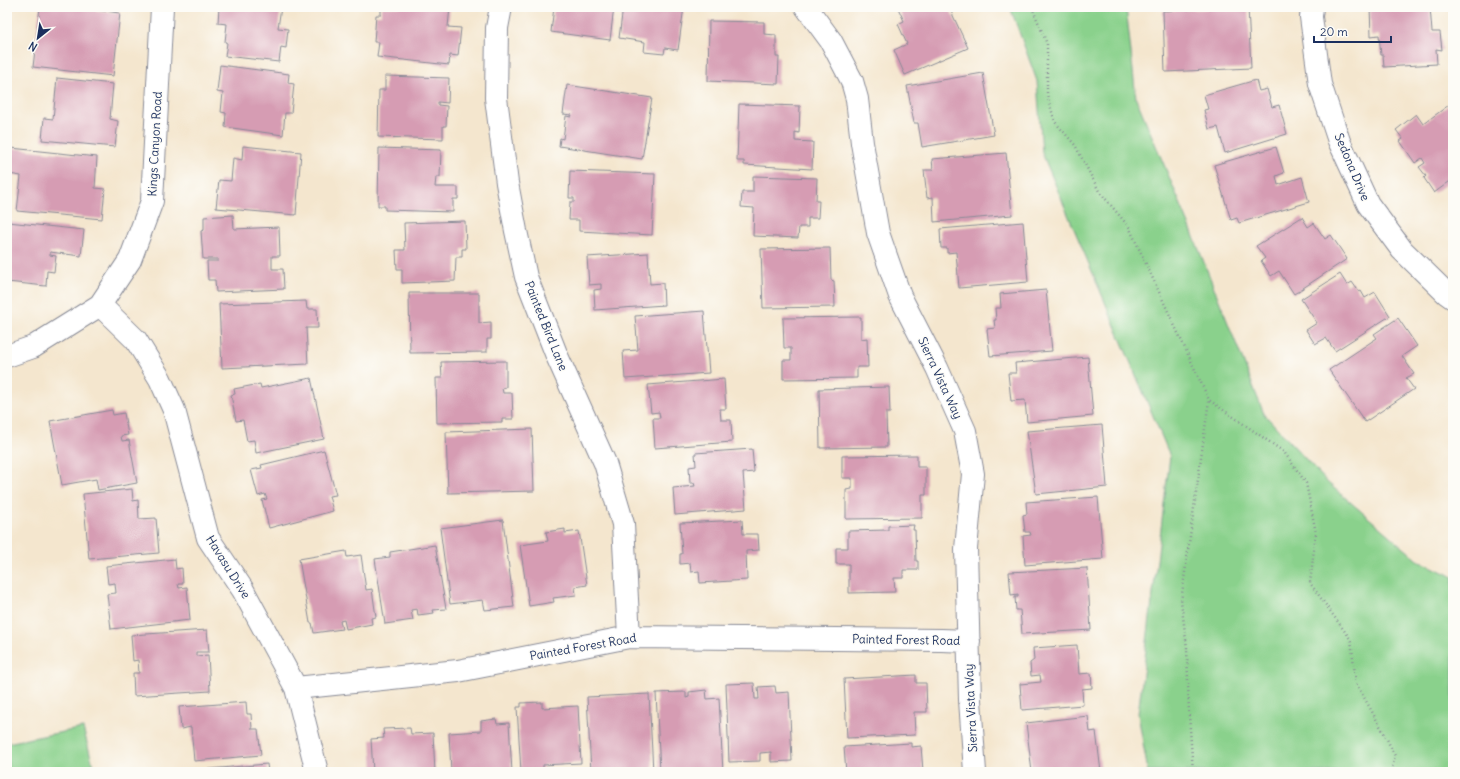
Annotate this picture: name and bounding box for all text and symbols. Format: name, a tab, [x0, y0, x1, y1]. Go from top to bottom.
north arrow	[18, 18, 58, 58]
scale bar	[1314, 18, 1391, 44]
text: 20 m	[1320, 24, 1348, 39]
text: N	[26, 39, 40, 55]
street label: Kings Canyon Road	[144, 91, 165, 197]
street label: Sedona Drive	[1331, 131, 1373, 203]
street label: Painted Bird Lane	[522, 279, 571, 373]
street label: Sierra Vista Way	[915, 334, 966, 421]
street label: Havasu Drive	[203, 532, 254, 601]
street label: Painted Forest Road	[528, 630, 637, 663]
street label: Painted Forest Road	[852, 631, 960, 648]
street label: Sierra Vista Way	[961, 663, 980, 753]

